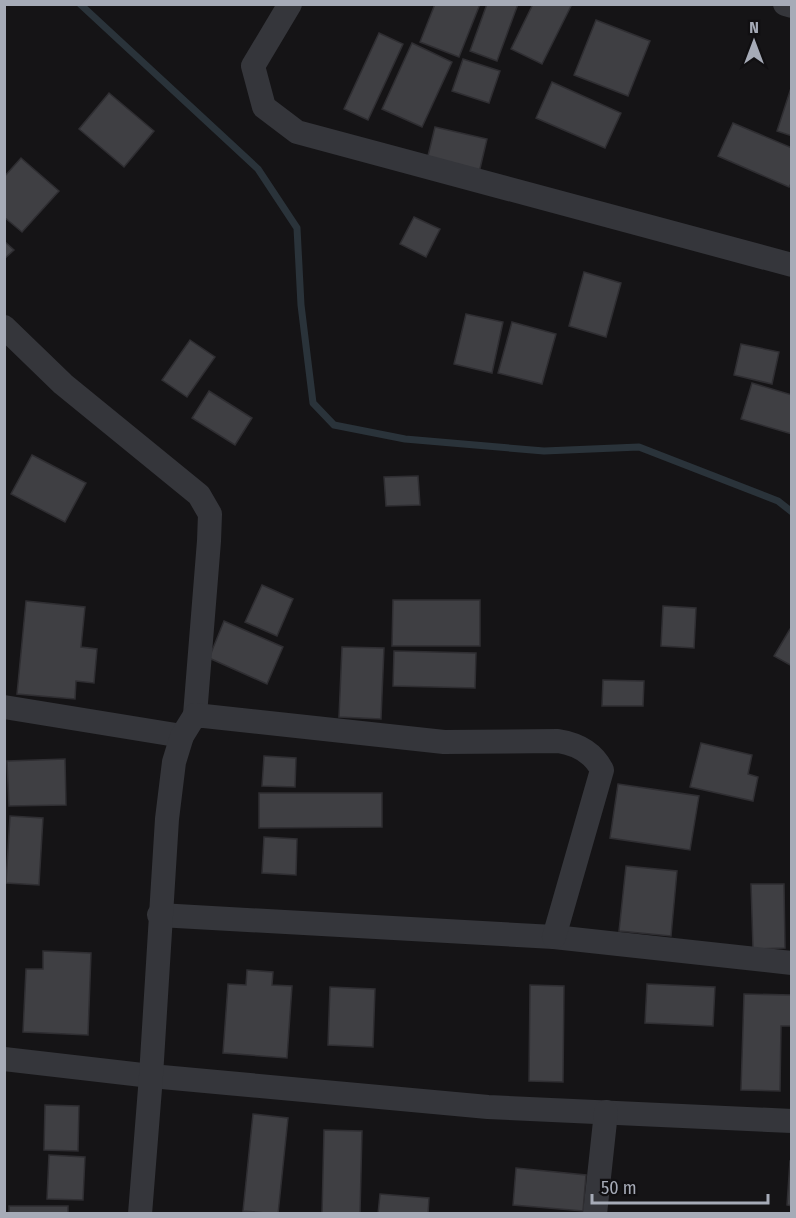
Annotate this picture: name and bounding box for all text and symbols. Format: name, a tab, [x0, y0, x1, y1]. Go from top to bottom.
north arrow	[724, 12, 784, 72]
text: N	[749, 18, 759, 37]
scale bar	[592, 1167, 768, 1205]
text: 50 m	[601, 1177, 637, 1199]

